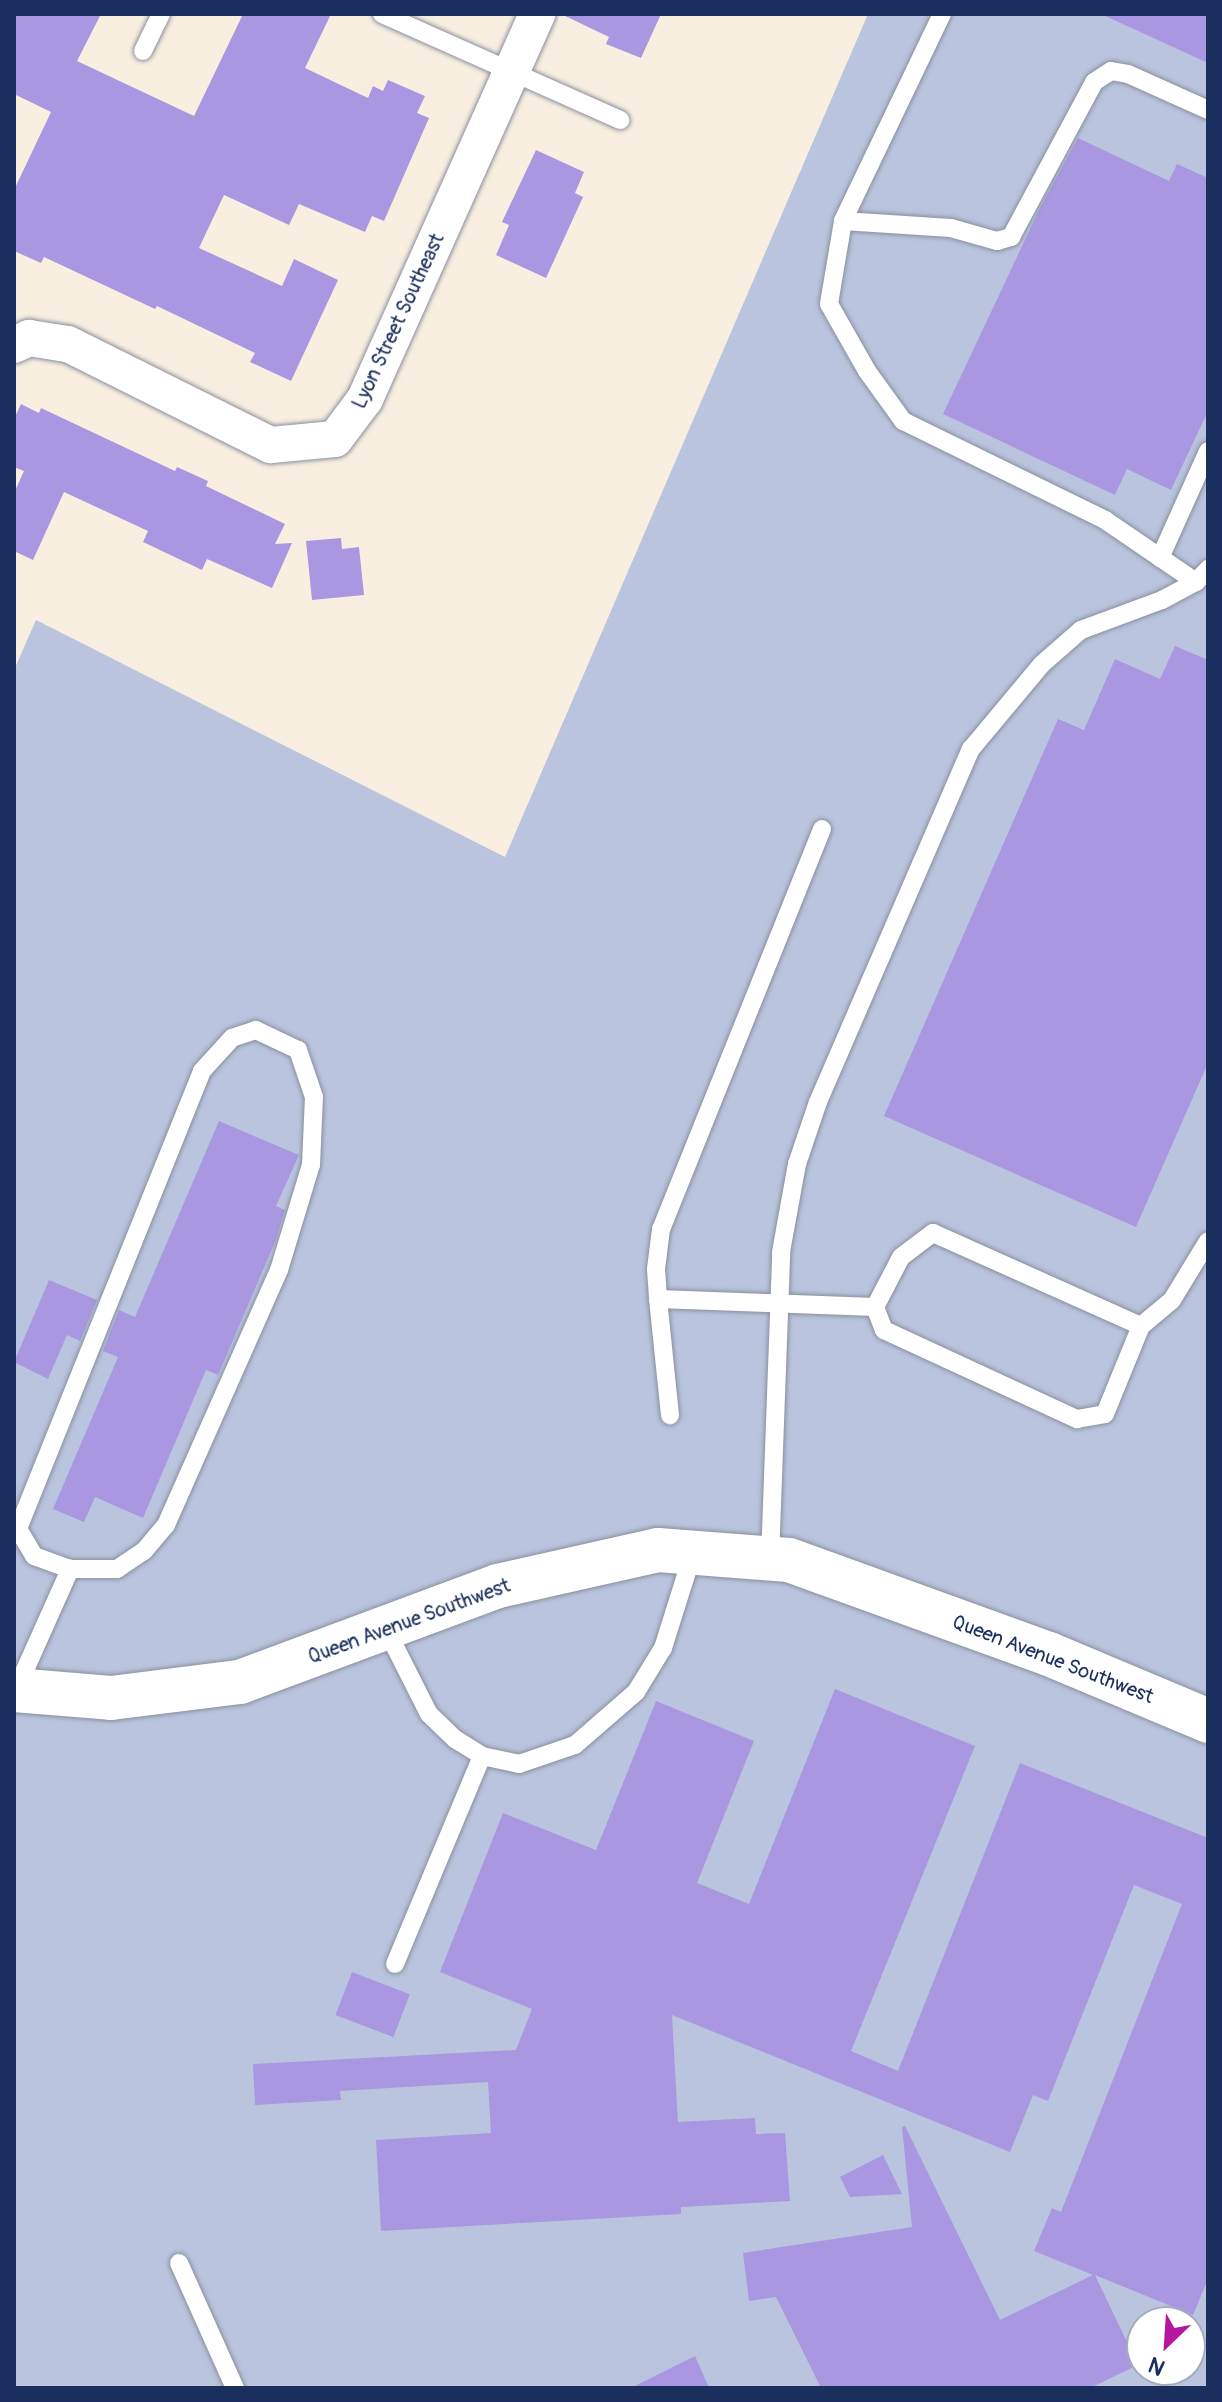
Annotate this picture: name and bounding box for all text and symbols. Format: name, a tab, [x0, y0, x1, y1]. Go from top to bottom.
street label: Lyon Street Southeast	[347, 230, 449, 412]
street label: Queen Avenue Southwest	[305, 1573, 513, 1669]
street label: Queen Avenue Southwest	[949, 1610, 1157, 1708]
north arrow	[1126, 2306, 1206, 2386]
text: N	[1144, 2350, 1169, 2382]

